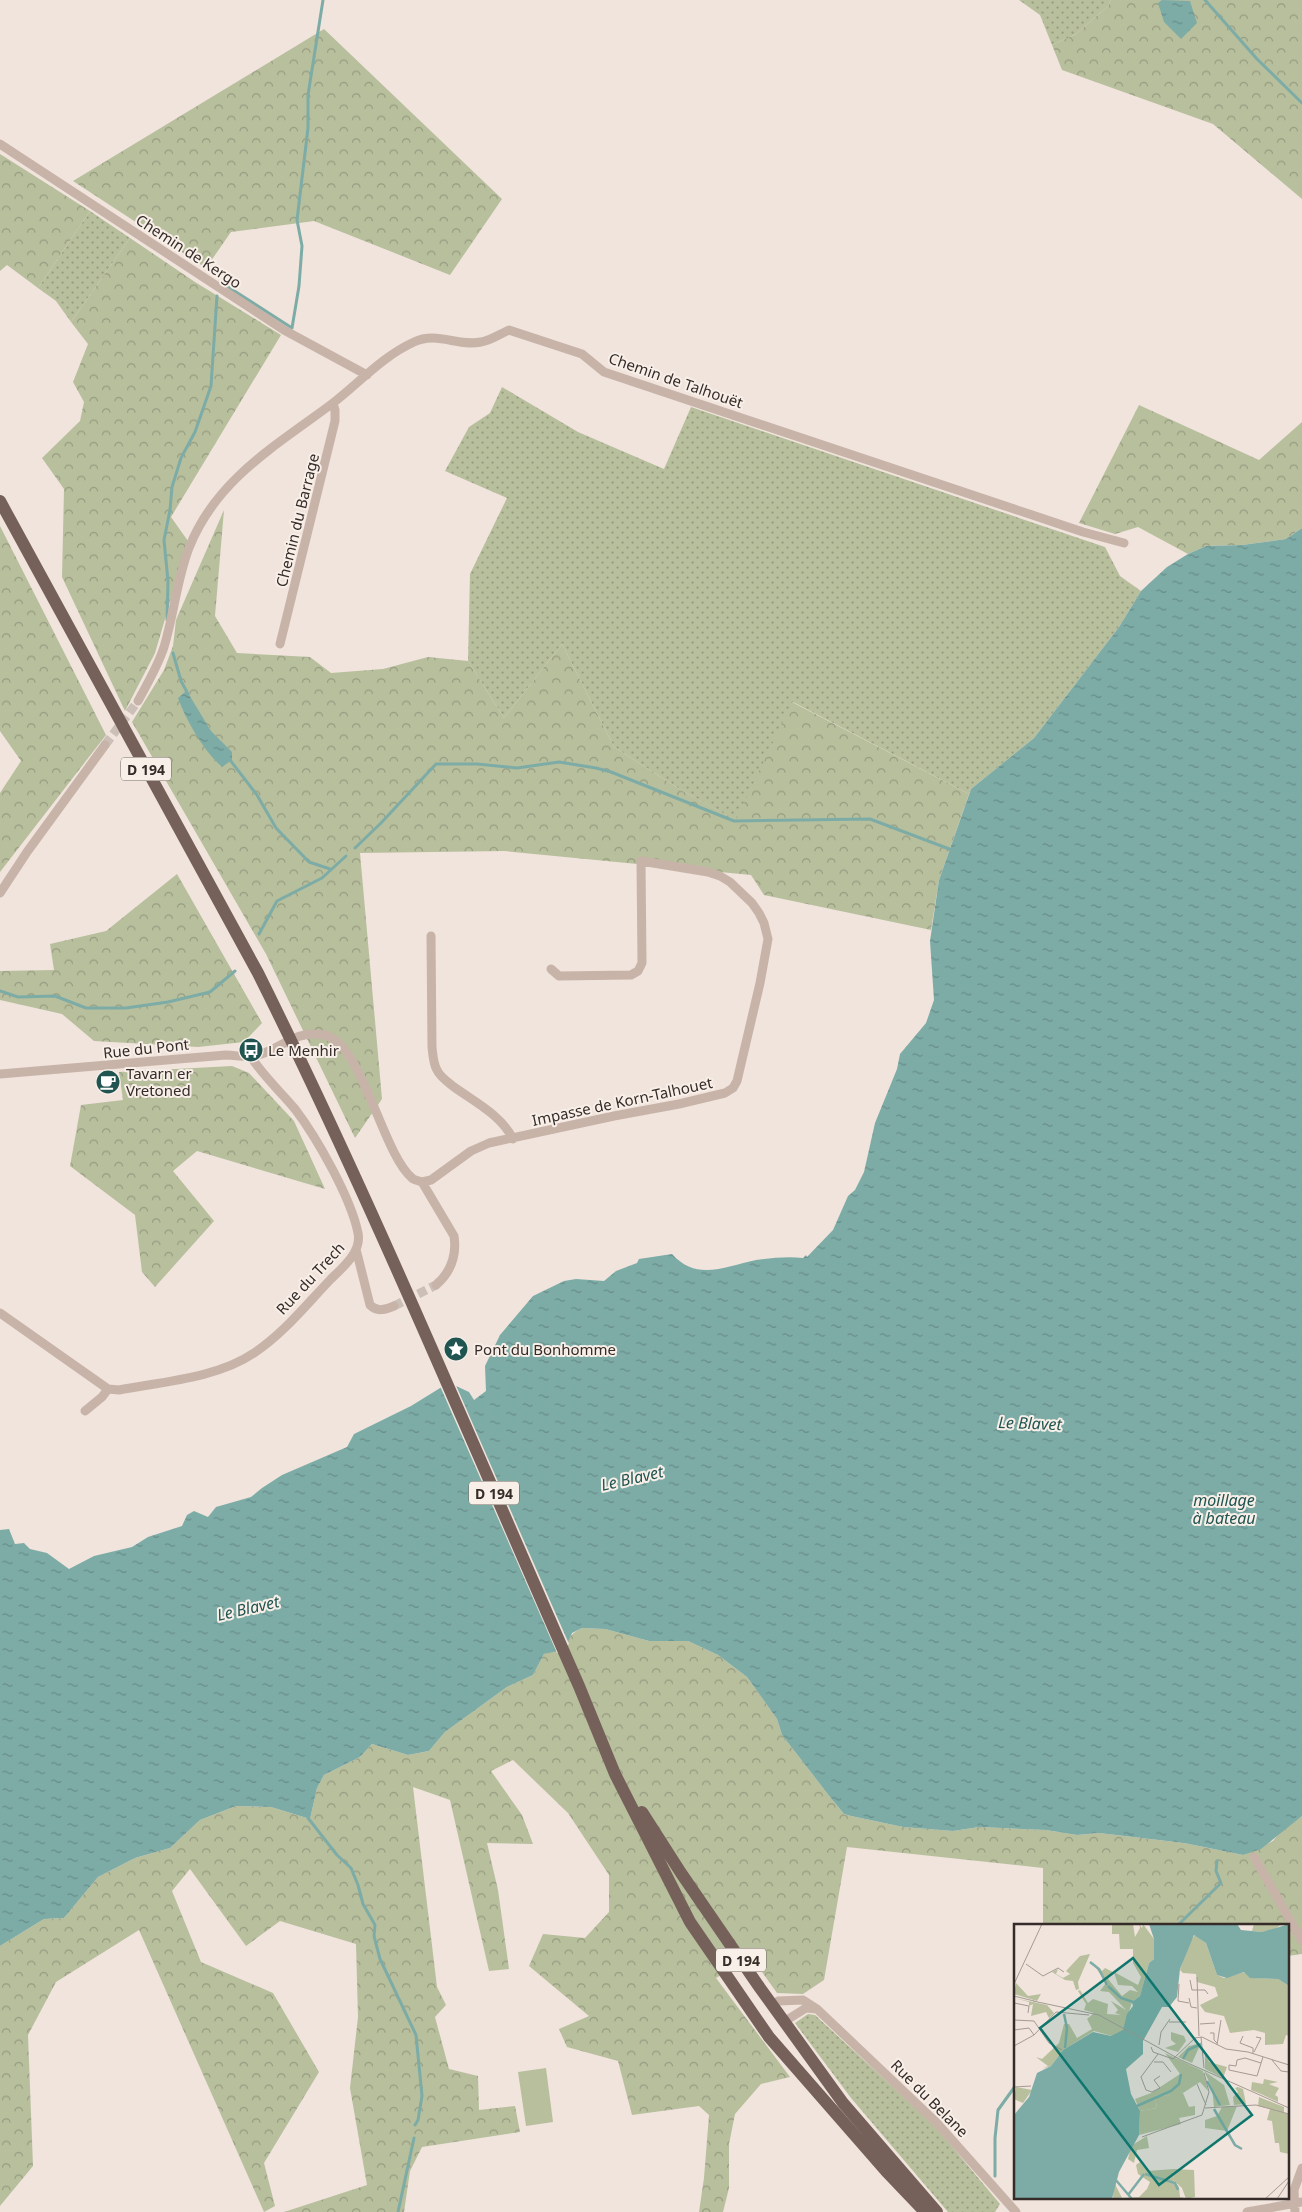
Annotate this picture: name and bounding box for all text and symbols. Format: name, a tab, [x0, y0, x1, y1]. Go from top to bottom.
street label: Chemin de Kergo	[132, 209, 246, 293]
street label: Chemin de Talhouët	[606, 348, 746, 413]
street label: Chemin du Barrage	[271, 451, 323, 589]
road number: D 194	[121, 758, 171, 781]
street label: Rue du Pont	[102, 1033, 190, 1062]
bus stop icon: Le Menhir	[238, 1037, 264, 1063]
place label: Le Menhir	[268, 1040, 339, 1060]
place label: Tavarn er Vretoned	[126, 1063, 192, 1100]
cafe icon: Tavarn er Vretoned	[95, 1069, 121, 1095]
street label: Impasse de Korn-Talhouet	[530, 1072, 715, 1130]
street label: Rue du Trech	[271, 1238, 349, 1318]
place icon: Pont du Bonhomme	[443, 1336, 469, 1362]
place label: Pont du Bonhomme	[474, 1339, 616, 1359]
water label: Le Blavet	[998, 1411, 1063, 1435]
water label: Le Blavet	[599, 1460, 666, 1496]
road number: D 194	[469, 1482, 519, 1505]
water label: moillage à bateau	[1192, 1489, 1256, 1529]
water label: Le Blavet	[215, 1590, 282, 1626]
inset map	[1014, 1924, 1290, 2200]
road number: D 194	[716, 1948, 766, 1972]
street label: Rue du Belane	[887, 2055, 973, 2141]

